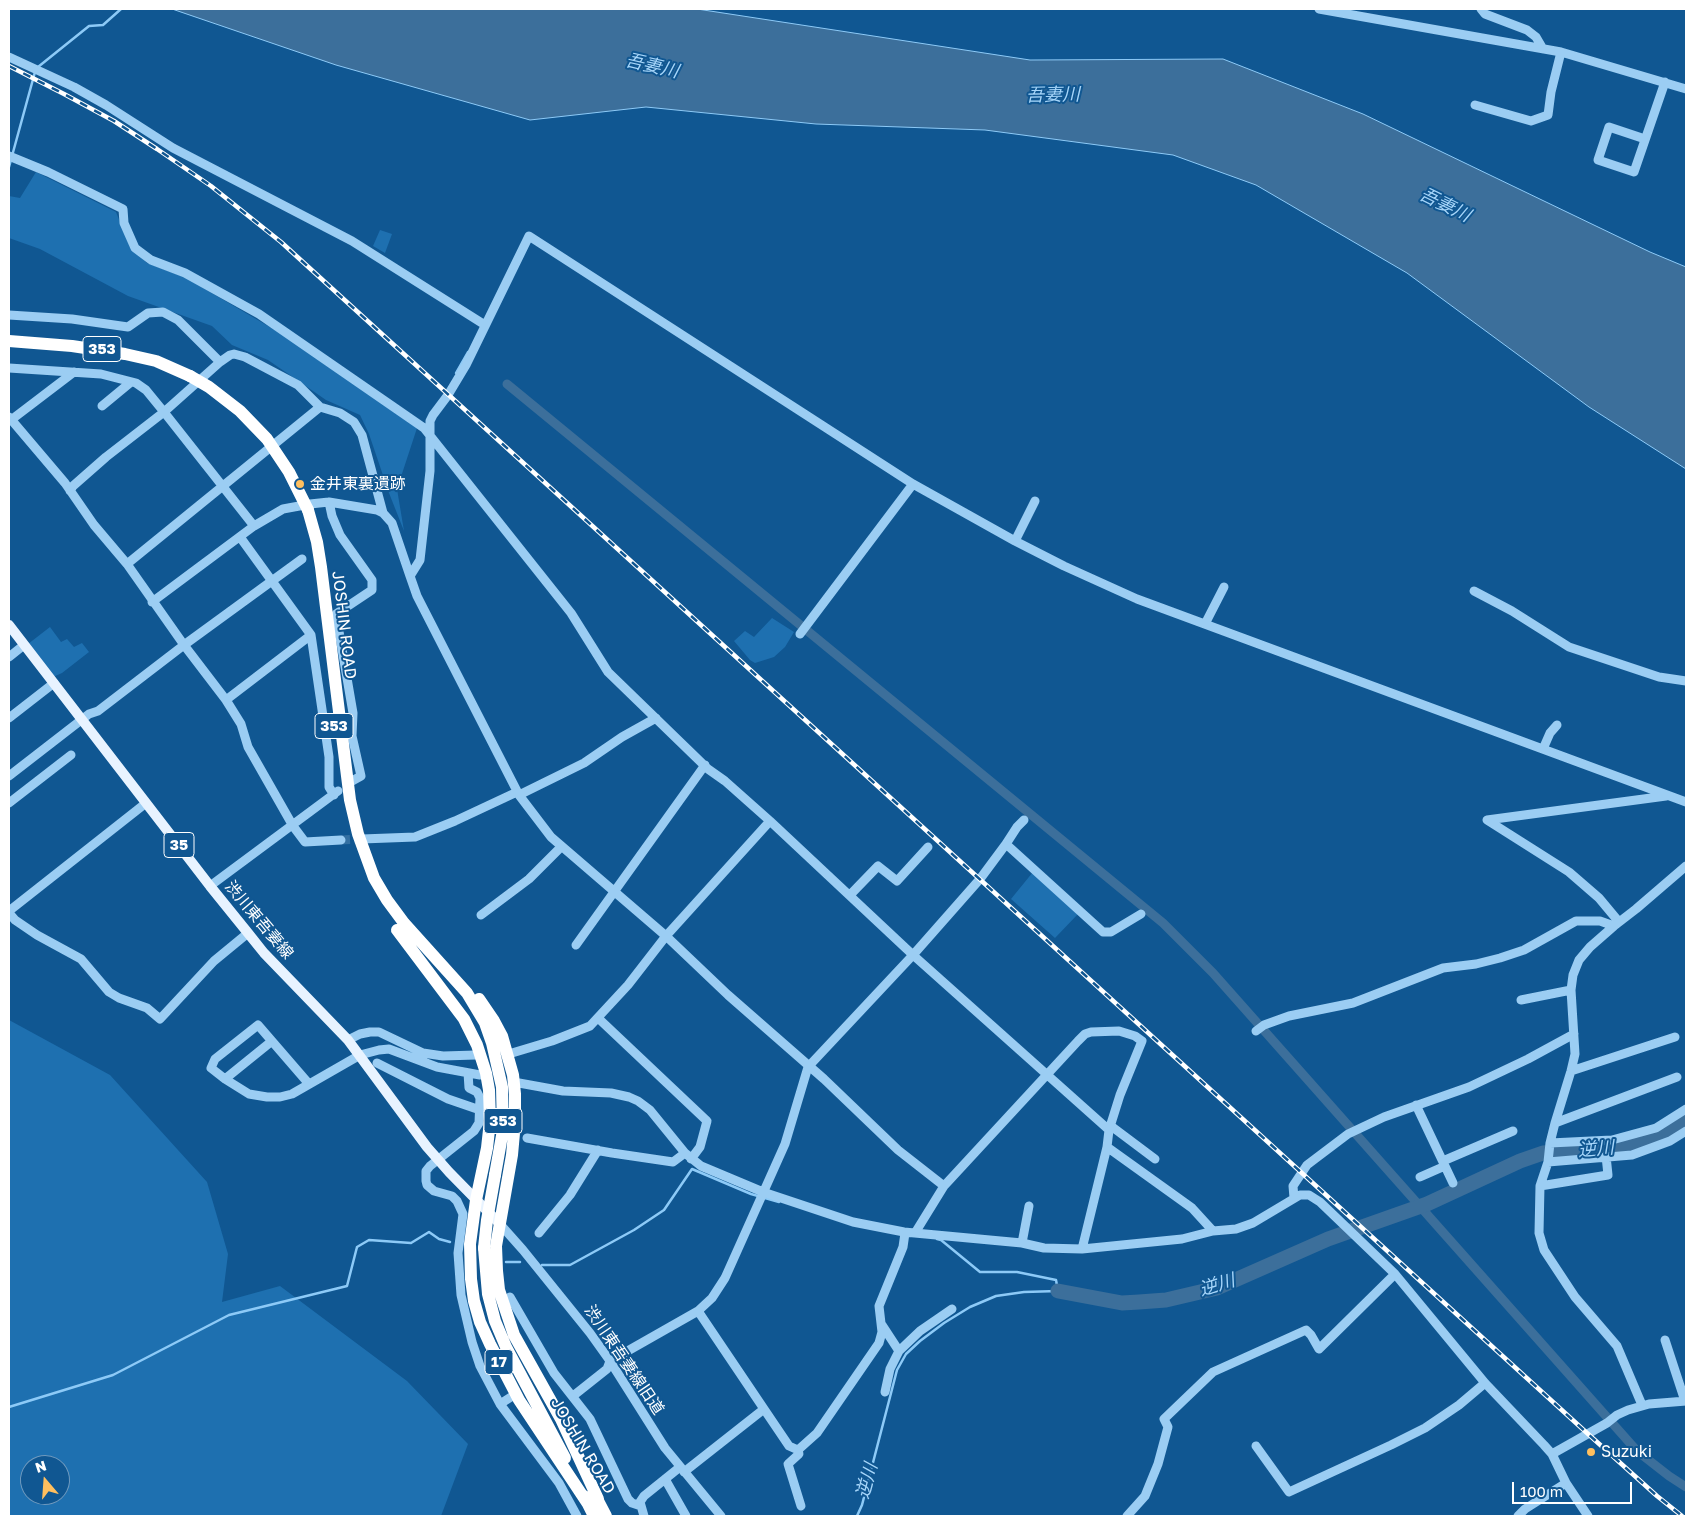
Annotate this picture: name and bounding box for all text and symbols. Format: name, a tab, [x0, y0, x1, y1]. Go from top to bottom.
water label: 吾妻川	[623, 49, 681, 83]
water label: 吾妻川	[1026, 84, 1080, 106]
water label: 吾妻川	[1416, 183, 1474, 227]
road number: 353	[83, 336, 121, 362]
place label: 金井東裏遺跡	[310, 474, 406, 494]
marker: 金井東裏遺跡	[294, 478, 306, 490]
street label: JOSHIN ROAD	[328, 570, 360, 680]
road number: 353	[315, 714, 353, 738]
road number: 35	[164, 832, 194, 858]
street label: 渋川東吾妻線	[221, 877, 297, 963]
road number: 353	[484, 1108, 522, 1134]
water label: 逆川	[1577, 1137, 1615, 1161]
water label: 逆川	[1197, 1269, 1237, 1301]
street label: 渋川東吾妻線旧道	[580, 1302, 668, 1418]
road number: 17	[485, 1350, 513, 1374]
street label: JOSHIN ROAD	[547, 1395, 619, 1497]
place label: Suzuki	[1601, 1442, 1652, 1462]
marker: Suzuki	[1585, 1446, 1597, 1458]
north arrow	[20, 1455, 70, 1505]
text: N	[33, 1456, 48, 1476]
water label: 逆川	[852, 1461, 882, 1501]
scale bar	[1515, 1472, 1635, 1504]
text: 100 m	[1520, 1482, 1563, 1500]

